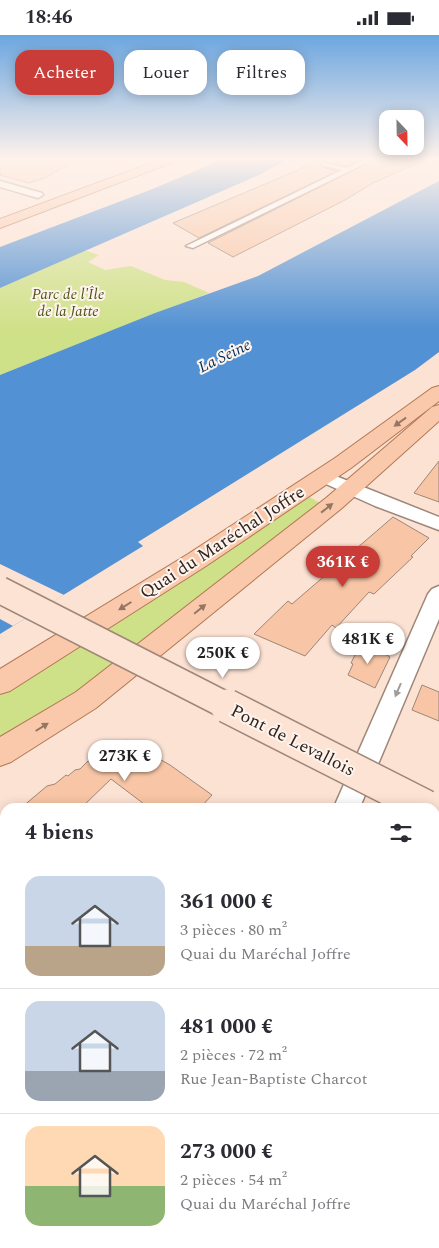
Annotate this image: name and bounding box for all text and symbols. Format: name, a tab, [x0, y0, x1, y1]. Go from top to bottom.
text: 18:46	[25, 3, 73, 32]
chip: Acheter	[15, 50, 114, 95]
chip: Louer	[124, 50, 207, 95]
chip: Filtres	[217, 50, 305, 95]
north arrow	[379, 110, 424, 155]
map controls	[379, 110, 424, 155]
park label: Parc de l'Île de la Jatte	[32, 283, 105, 323]
water label: La Seine	[194, 333, 255, 379]
one-way arrow	[394, 416, 407, 427]
street label: Quai du Maréchal Joffre	[134, 479, 310, 606]
one-way arrow	[320, 503, 333, 514]
pin: 361K €	[302, 545, 384, 588]
text: 361K €	[317, 550, 369, 574]
one-way arrow	[118, 601, 132, 611]
one-way arrow	[193, 604, 206, 615]
pin: 481K €	[327, 623, 409, 665]
text: 481K €	[342, 627, 394, 651]
pin: 250K €	[182, 637, 264, 679]
text: 250K €	[197, 641, 249, 665]
one-way arrow	[393, 683, 401, 697]
street label: Pont de Levallois	[226, 697, 360, 783]
one-way arrow	[35, 723, 48, 732]
pin: 273K €	[84, 739, 166, 782]
text: 273K €	[99, 744, 151, 768]
text: 4 biens	[25, 817, 94, 849]
icon: filters	[387, 819, 415, 847]
text: 361 000 €	[180, 886, 273, 918]
icon: home	[65, 896, 125, 956]
text: 3 pièces · 80 m²	[180, 918, 287, 942]
text: Quai du Maréchal Joffre	[180, 942, 351, 966]
text: 481 000 €	[180, 1011, 273, 1043]
icon: home	[65, 1021, 125, 1081]
text: 2 pièces · 72 m²	[180, 1043, 287, 1067]
text: Rue Jean-Baptiste Charcot	[180, 1067, 367, 1091]
text: 273 000 €	[180, 1136, 273, 1168]
icon: home	[65, 1146, 125, 1206]
text: 2 pièces · 54 m²	[180, 1168, 287, 1192]
text: Quai du Maréchal Joffre	[180, 1192, 351, 1216]

